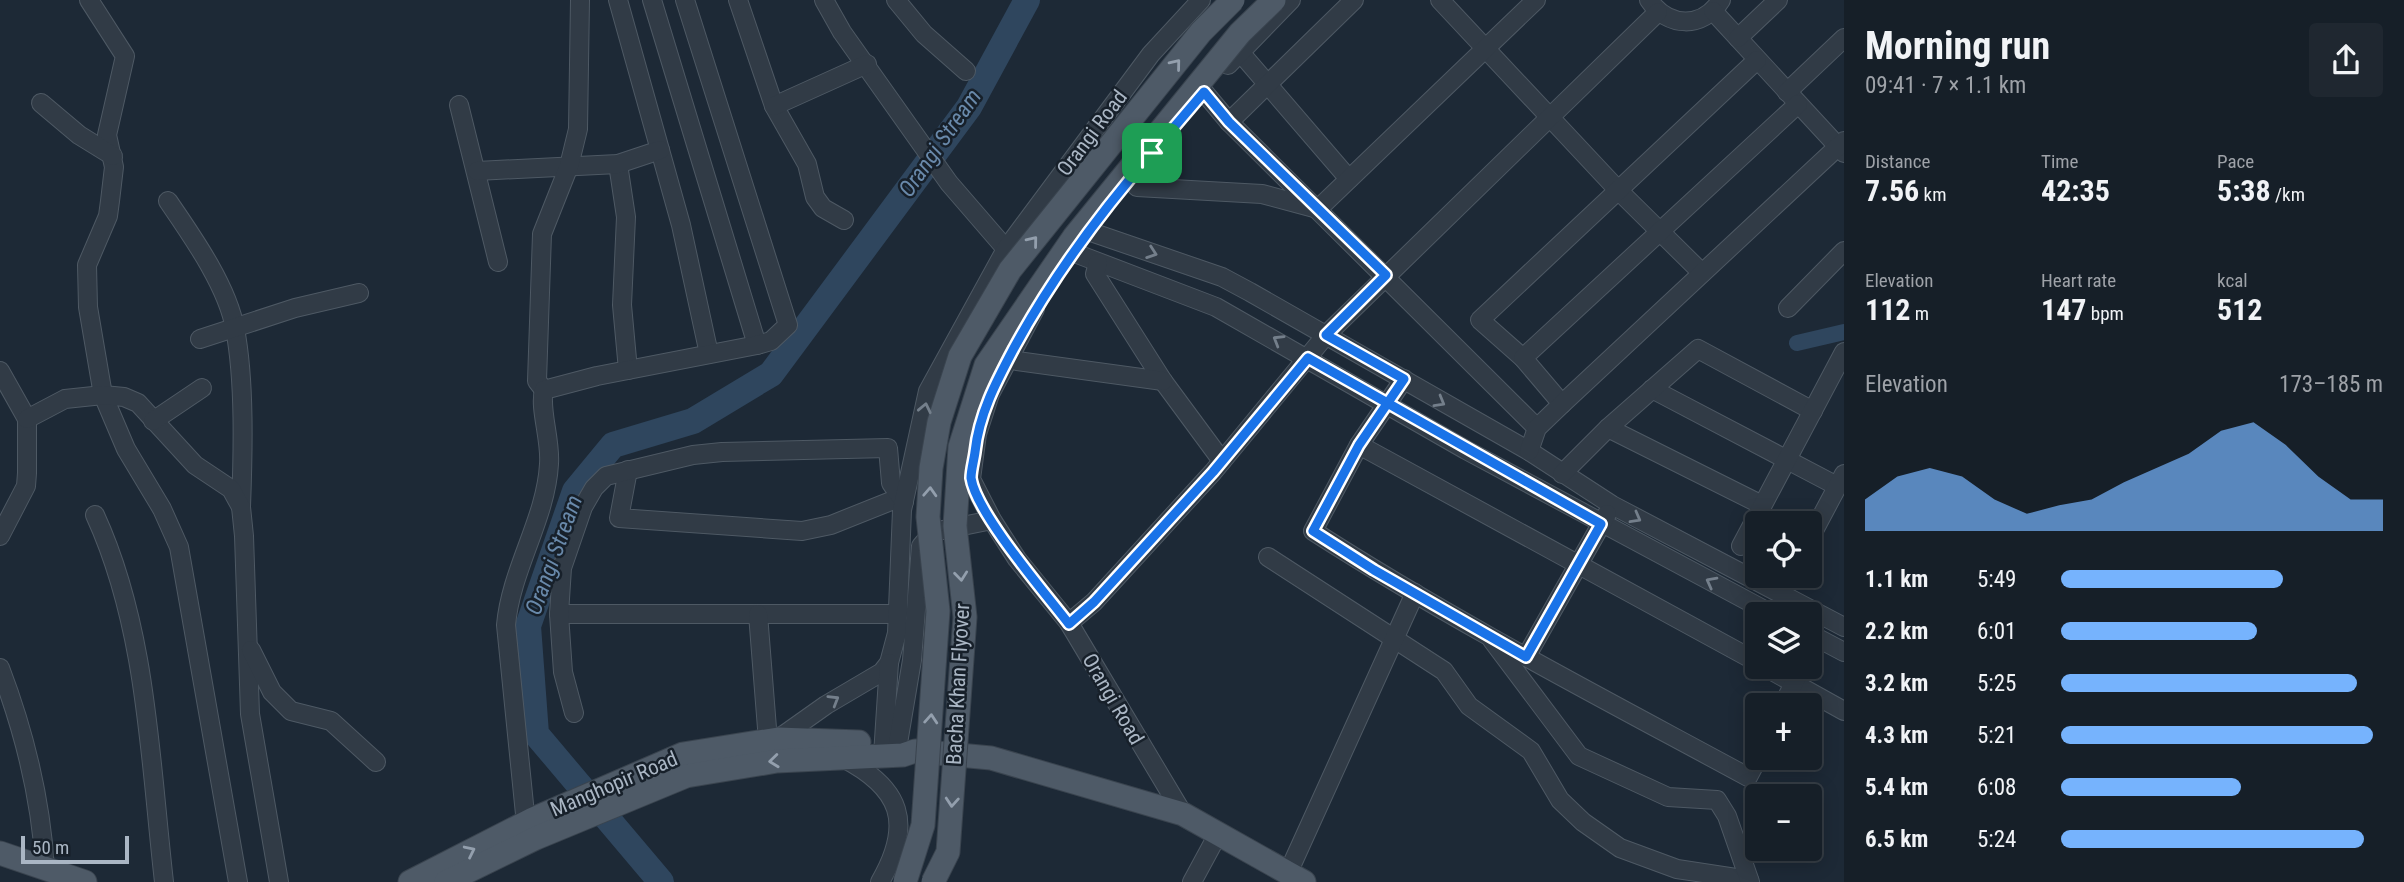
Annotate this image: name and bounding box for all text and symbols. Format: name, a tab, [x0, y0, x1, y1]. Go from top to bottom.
button: share	[2309, 23, 2383, 97]
text: Morning run	[1865, 24, 2050, 68]
one-way arrow	[1168, 60, 1180, 73]
text: 09:41 · 7 × 1.1 km	[1865, 72, 2026, 99]
water label: Orangi Stream	[893, 84, 987, 202]
street label: Orangi Road	[1052, 85, 1132, 181]
pin	[1122, 123, 1182, 183]
icon: arrive	[1133, 134, 1171, 172]
text: Distance	[1865, 150, 1930, 173]
text: Time	[2041, 150, 2078, 173]
text: Pace	[2217, 150, 2254, 173]
text: 7.56	[1865, 173, 1919, 208]
text: 42:35	[2041, 173, 2110, 208]
text: 5:38	[2217, 173, 2271, 208]
text: km	[1919, 183, 1946, 206]
text: /km	[2271, 183, 2305, 206]
one-way arrow	[1025, 237, 1038, 249]
one-way arrow	[1145, 245, 1158, 259]
text: Elevation	[1865, 269, 1933, 292]
text: Heart rate	[2041, 269, 2116, 292]
text: kcal	[2217, 269, 2248, 292]
text: 112	[1865, 292, 1910, 327]
text: 147	[2041, 292, 2086, 327]
text: 512	[2217, 292, 2262, 327]
text: m	[1910, 302, 1929, 325]
text: bpm	[2086, 302, 2124, 325]
one-way arrow	[1272, 335, 1285, 348]
text: Elevation	[1865, 371, 1948, 398]
text: 173–185 m	[2279, 371, 2383, 398]
one-way arrow	[1433, 394, 1446, 407]
one-way arrow	[916, 402, 931, 414]
one-way arrow	[922, 486, 937, 497]
water label: Orangi Stream	[520, 492, 588, 618]
one-way arrow	[1628, 510, 1641, 523]
map controls	[1745, 511, 1822, 861]
button: locate	[1745, 511, 1822, 588]
text: 1.1 km	[1865, 566, 1928, 593]
text: 5:49	[1977, 566, 2016, 593]
one-way arrow	[953, 570, 968, 582]
one-way arrow	[1706, 577, 1718, 591]
button: layers	[1745, 602, 1822, 679]
street label: Bacha Khan Flyover	[942, 603, 974, 765]
text: 2.2 km	[1865, 618, 1928, 645]
text: 6:01	[1977, 618, 2016, 645]
street label: Orangi Road	[1077, 649, 1149, 749]
text: 3.2 km	[1865, 670, 1928, 697]
text: 5:25	[1977, 670, 2016, 697]
button: +	[1745, 693, 1822, 770]
one-way arrow	[827, 696, 840, 709]
one-way arrow	[923, 713, 938, 724]
text: 4.3 km	[1865, 722, 1928, 749]
text: 5:21	[1977, 722, 2016, 749]
street label: Manghopir Road	[547, 746, 681, 822]
one-way arrow	[768, 754, 780, 769]
text: 5.4 km	[1865, 774, 1928, 801]
text: 6:08	[1977, 774, 2016, 801]
button: −	[1745, 784, 1822, 861]
one-way arrow	[944, 797, 959, 808]
text: 6.5 km	[1865, 826, 1928, 853]
text: 5:24	[1977, 826, 2016, 853]
scale bar	[21, 833, 130, 865]
text: 50 m	[32, 836, 69, 859]
one-way arrow	[463, 845, 475, 859]

